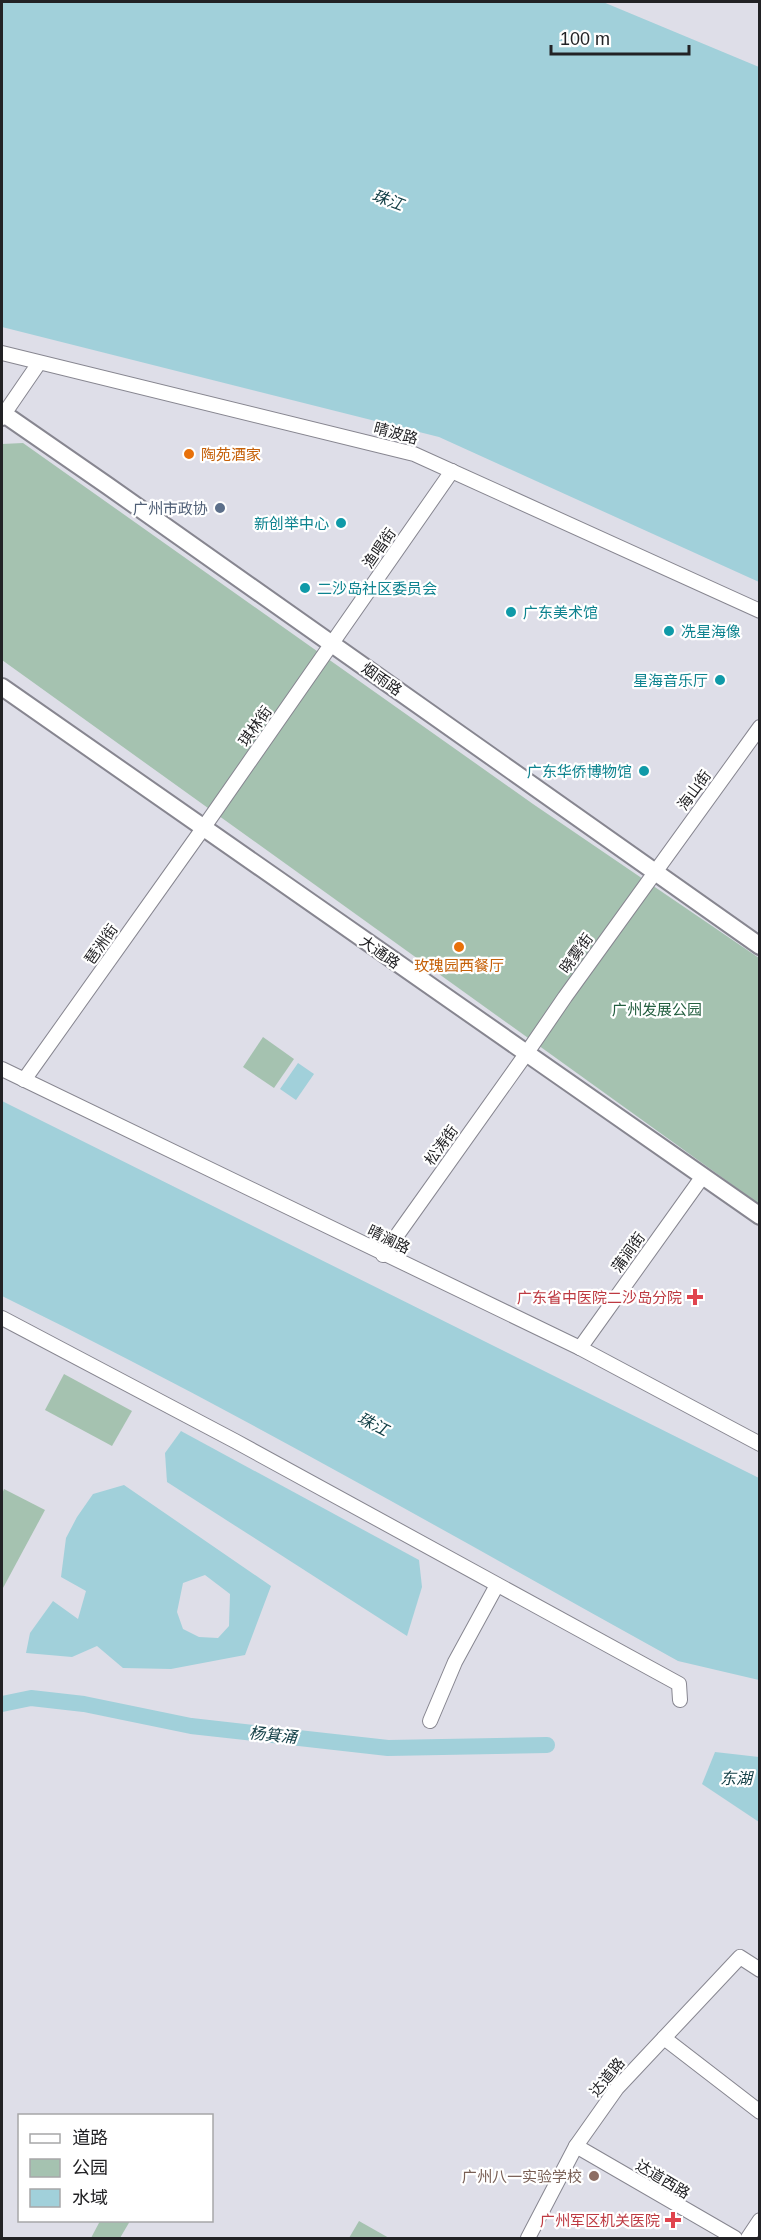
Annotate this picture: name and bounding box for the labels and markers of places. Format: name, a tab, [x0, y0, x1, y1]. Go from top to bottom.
place label: 陶苑酒家	[201, 446, 261, 463]
marker: 陶苑酒家	[182, 447, 196, 461]
place label: 广州市政协	[133, 500, 208, 517]
marker: 广州市政协	[213, 501, 227, 515]
place label: 新创举中心	[254, 515, 329, 532]
marker: 新创举中心	[334, 516, 348, 530]
place label: 二沙岛社区委员会	[317, 580, 437, 597]
marker: 二沙岛社区委员会	[298, 581, 312, 595]
place label: 广东美术馆	[523, 604, 598, 621]
marker: 广东美术馆	[504, 605, 518, 619]
place label: 冼星海像	[681, 623, 741, 640]
marker: 冼星海像	[662, 624, 676, 638]
place label: 星海音乐厅	[633, 672, 708, 689]
marker: 星海音乐厅	[713, 673, 727, 687]
place label: 广东华侨博物馆	[527, 763, 632, 780]
marker: 广东华侨博物馆	[637, 764, 651, 778]
marker: 玫瑰园西餐厅	[452, 940, 466, 954]
place label: 玫瑰园西餐厅	[414, 957, 504, 974]
marker: 广东省中医院二沙岛分院	[686, 1288, 704, 1306]
place label: 广东省中医院二沙岛分院	[517, 1289, 682, 1306]
place label: 广州八一实验学校	[462, 2168, 582, 2185]
marker: 广州八一实验学校	[587, 2169, 601, 2183]
marker: 广州军区机关医院	[664, 2211, 682, 2229]
place label: 广州军区机关医院	[540, 2212, 660, 2229]

